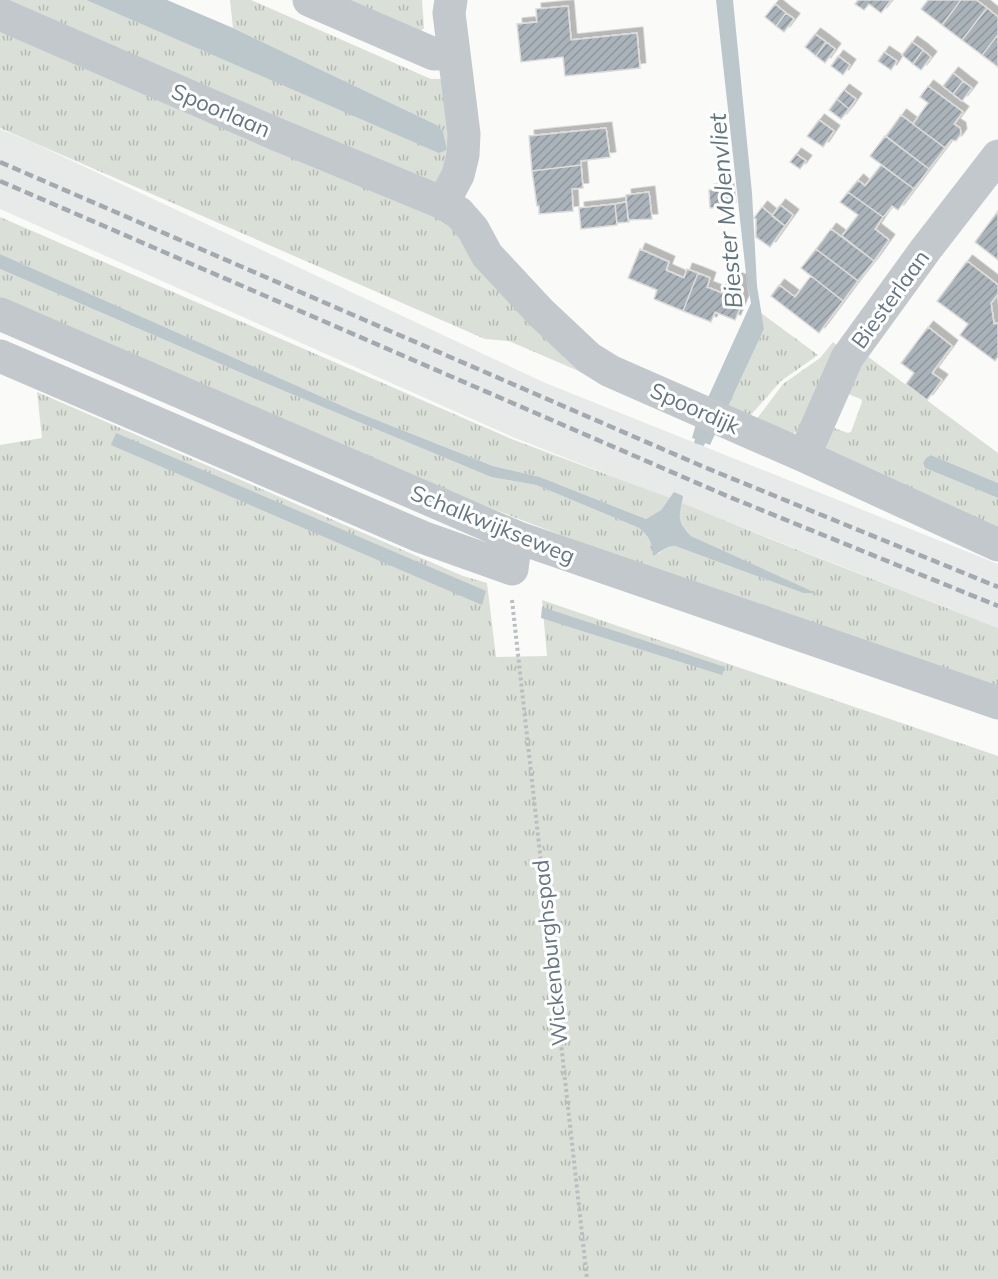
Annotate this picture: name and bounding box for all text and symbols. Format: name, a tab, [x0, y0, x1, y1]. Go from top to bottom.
street label: Spoorlaan	[167, 77, 275, 143]
water label: Biester Molenvliet	[701, 112, 748, 310]
street label: Biesterlaan	[845, 244, 935, 354]
street label: Spoordijk	[646, 376, 745, 440]
street label: Schalkwijkseweg	[407, 478, 579, 570]
street label: Wickenburghspad	[526, 859, 574, 1047]

